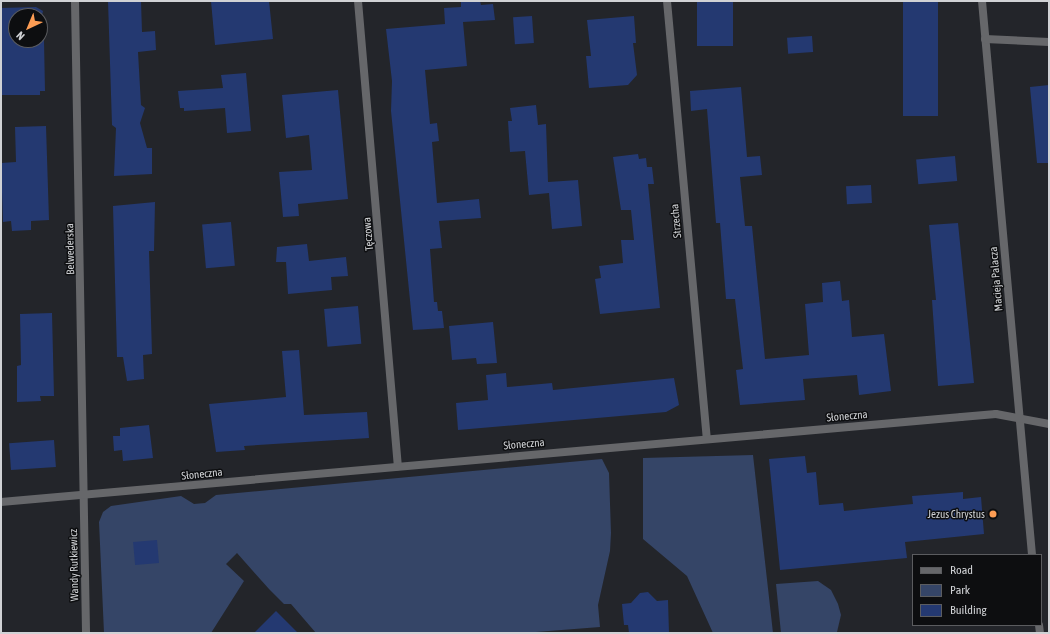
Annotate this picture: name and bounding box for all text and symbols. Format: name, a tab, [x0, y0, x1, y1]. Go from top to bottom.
north arrow	[8, 8, 48, 48]
text: N	[14, 29, 27, 42]
street label: Strzecha	[668, 203, 684, 239]
street label: Tęczowa	[360, 217, 376, 251]
street label: Belwederska	[63, 223, 77, 275]
street label: Macieja Palacza	[987, 246, 1005, 312]
street label: Słoneczna	[826, 408, 868, 424]
street label: Słoneczna	[503, 436, 545, 452]
street label: Słoneczna	[181, 465, 223, 483]
place label: Jezus Chrystus	[928, 507, 985, 521]
marker: Jezus Chrystus	[988, 509, 998, 519]
street label: Wandy Rutkiewicz	[67, 529, 81, 601]
legend	[912, 554, 1042, 626]
text: Road	[950, 563, 973, 577]
text: Park	[950, 583, 970, 597]
text: Building	[950, 603, 987, 617]

